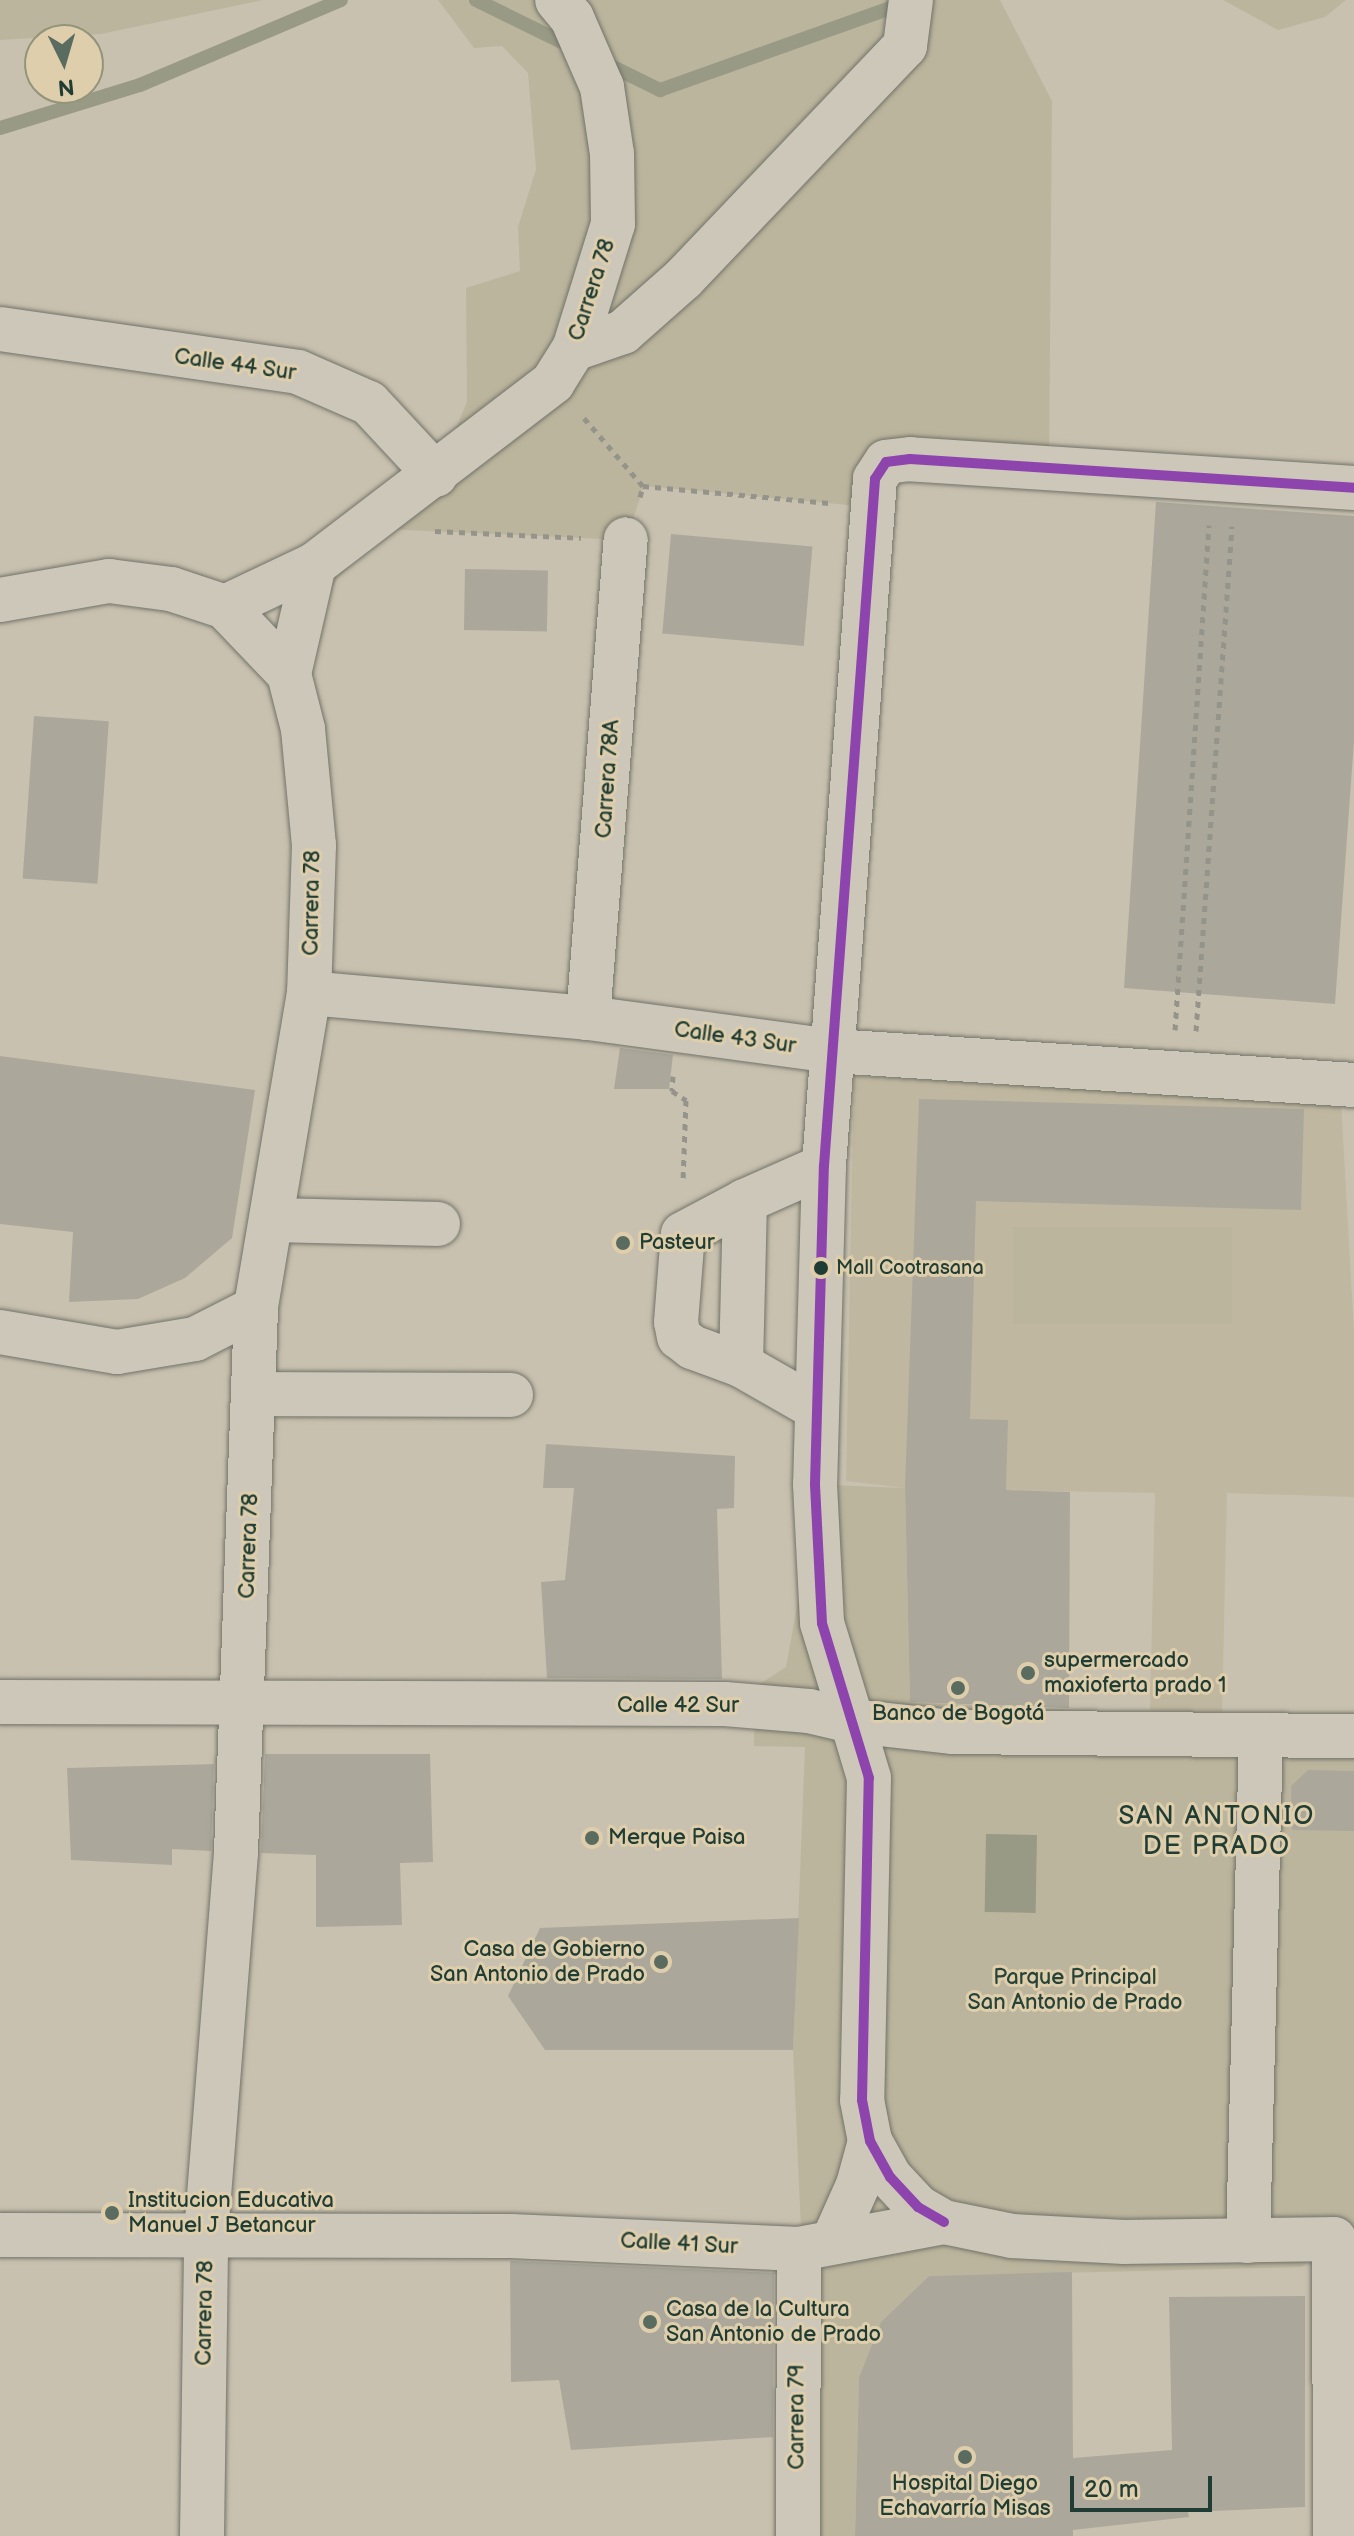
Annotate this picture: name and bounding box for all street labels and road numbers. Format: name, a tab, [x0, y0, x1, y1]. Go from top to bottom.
street label: Carrera 78	[563, 235, 621, 345]
street label: Calle 44 Sur	[172, 343, 298, 387]
street label: Carrera 78A	[591, 718, 625, 840]
street label: Carrera 78	[298, 850, 326, 956]
street label: Calle 43 Sur	[672, 1016, 798, 1060]
street label: Carrera 78	[234, 1493, 264, 1599]
street label: Calle 42 Sur	[617, 1693, 739, 1719]
street label: Calle 41 Sur	[619, 2228, 739, 2260]
street label: Carrera 78	[191, 2260, 219, 2366]
street label: Carrera 79	[784, 2364, 810, 2470]

